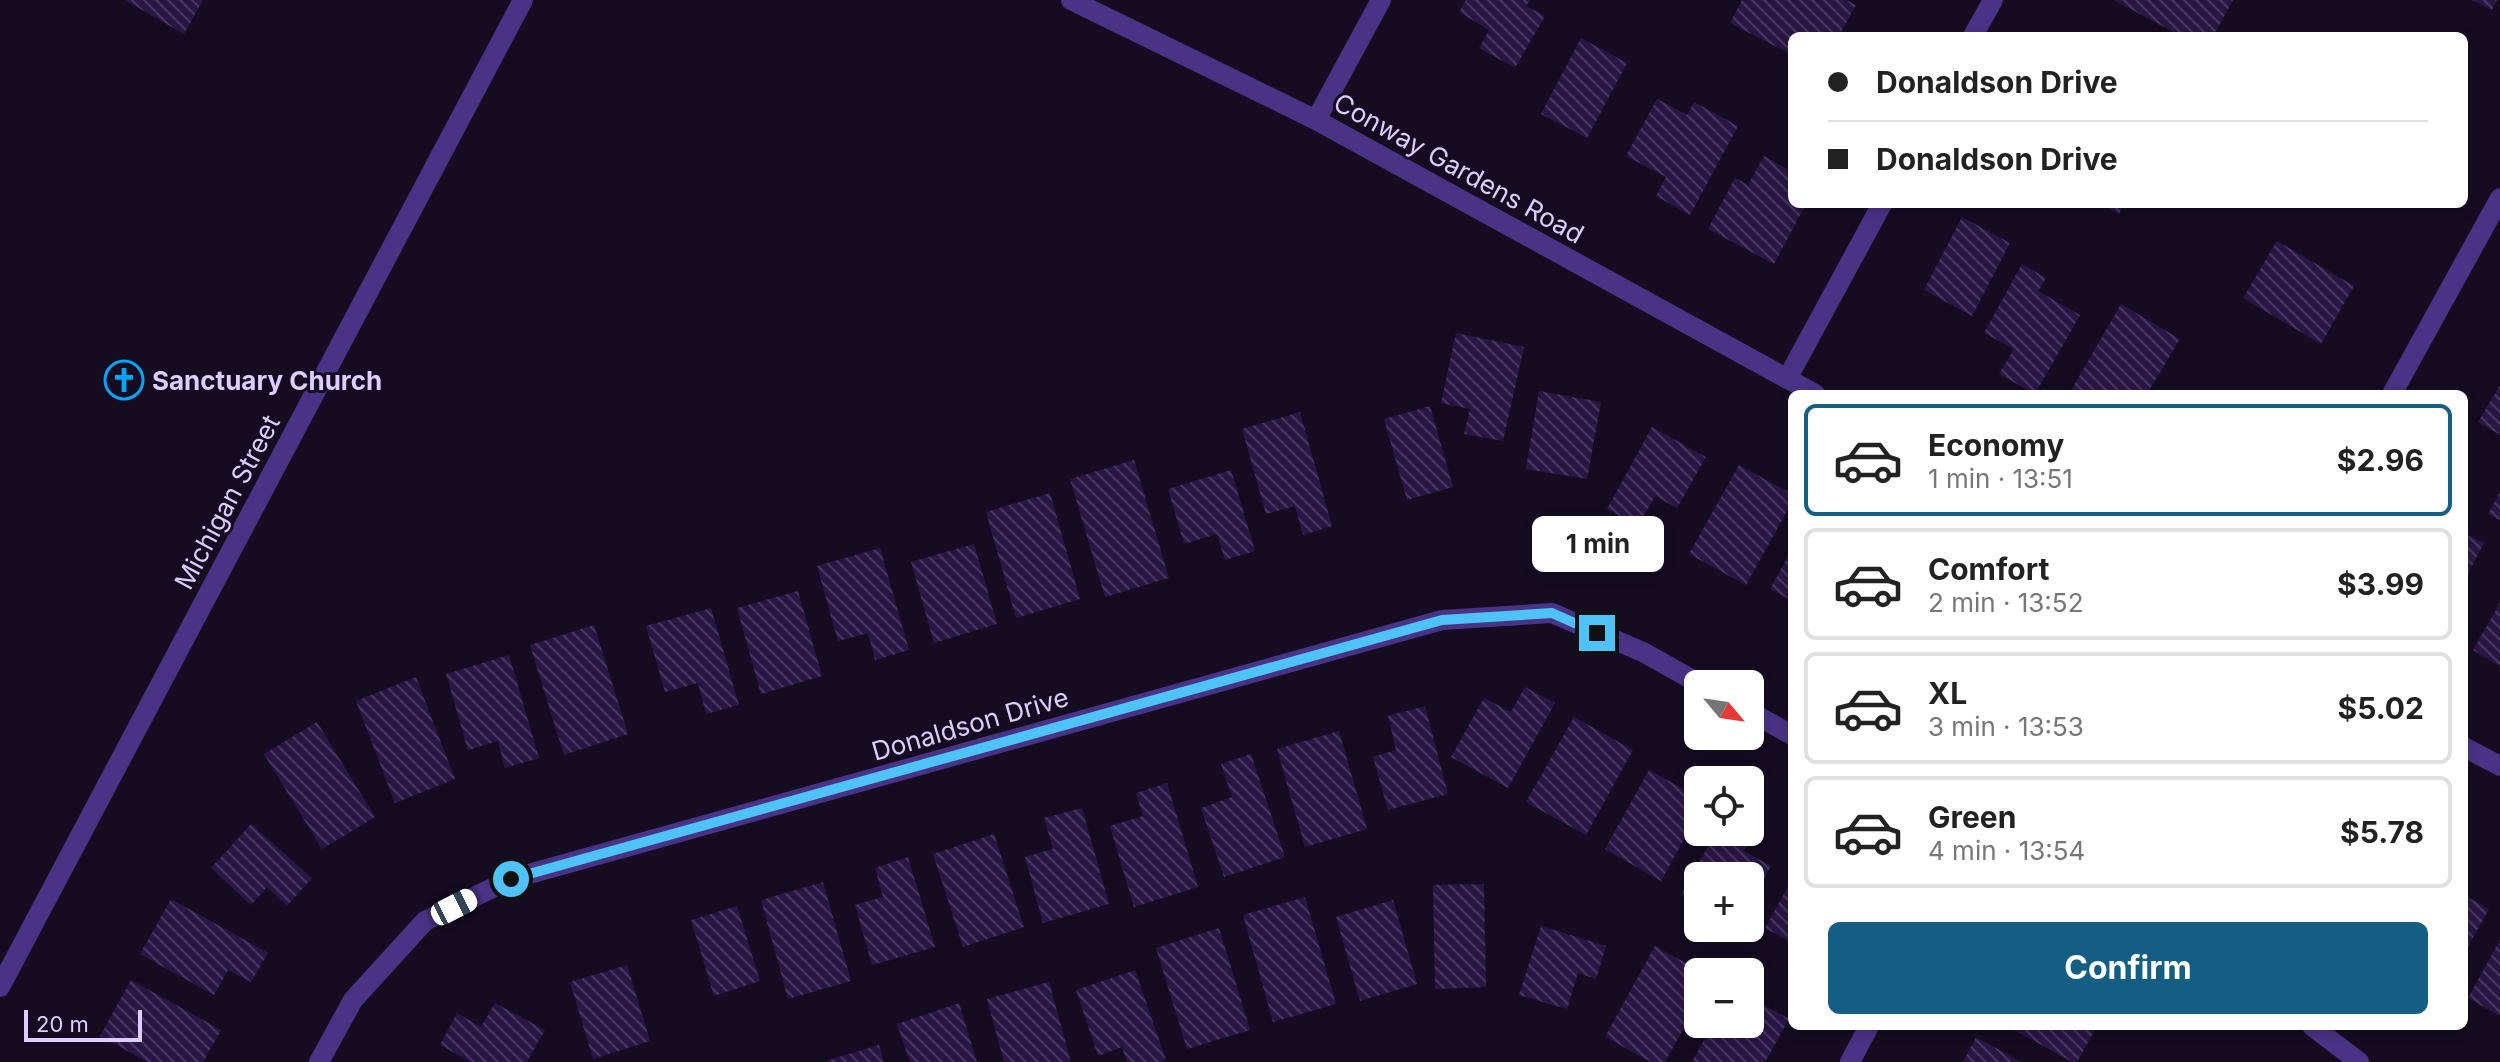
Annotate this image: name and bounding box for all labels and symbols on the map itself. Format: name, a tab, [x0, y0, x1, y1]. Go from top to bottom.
street label: Conway Gardens Road	[1329, 86, 1589, 250]
church icon: Sanctuary Church	[103, 359, 145, 401]
place label: Sanctuary Church	[152, 365, 382, 396]
street label: Michigan Street	[168, 410, 286, 594]
callout: 1 min	[1531, 517, 1663, 573]
route end	[1579, 615, 1615, 651]
north arrow	[1684, 670, 1764, 750]
street label: Donaldson Drive	[868, 681, 1072, 767]
route start	[493, 861, 529, 897]
car	[427, 885, 481, 929]
scale bar	[24, 1006, 142, 1042]

